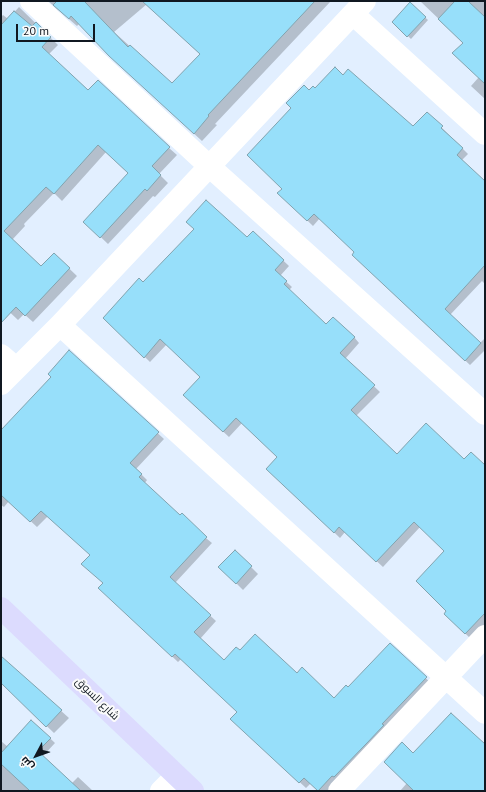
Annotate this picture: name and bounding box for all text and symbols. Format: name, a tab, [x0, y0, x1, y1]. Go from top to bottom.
scale bar	[18, 16, 97, 42]
text: 20 m	[23, 23, 49, 38]
street label: شارع السوق	[72, 675, 122, 723]
north arrow	[16, 736, 56, 776]
text: ش	[17, 754, 37, 774]

